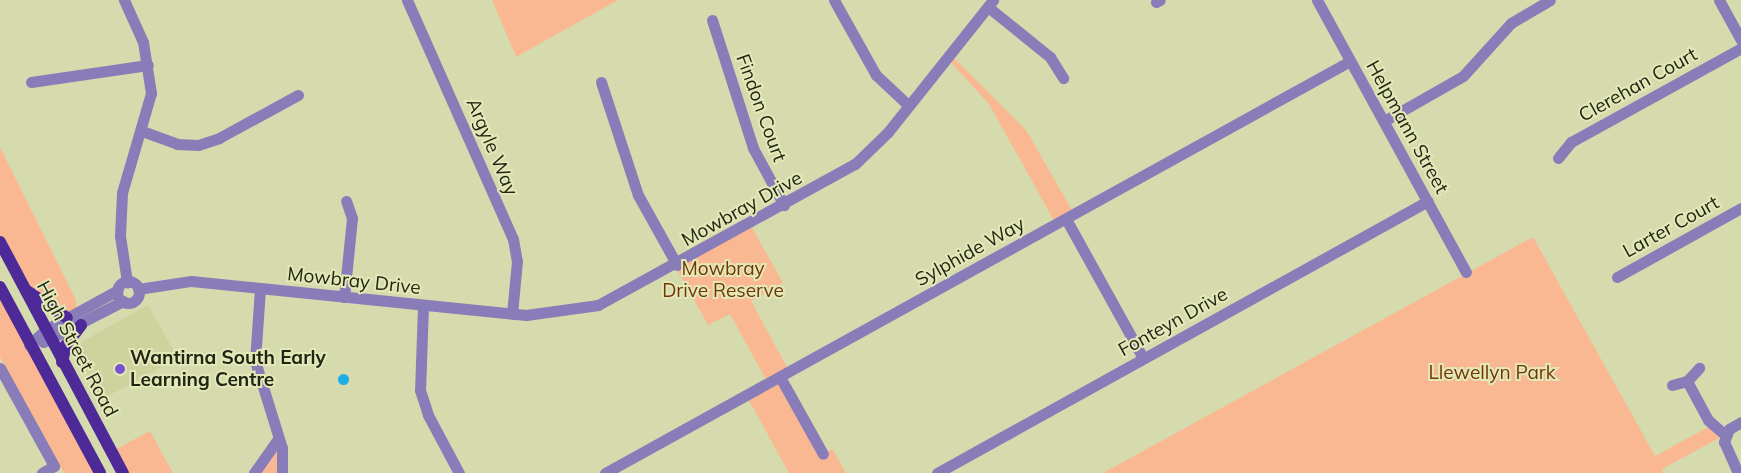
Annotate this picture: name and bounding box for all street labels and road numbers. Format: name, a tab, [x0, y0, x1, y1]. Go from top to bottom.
street label: Clerehan Court	[1575, 43, 1701, 127]
street label: Findon Court	[731, 51, 791, 165]
street label: Helpmann Street	[1361, 56, 1453, 198]
street label: Argyle Way	[461, 95, 523, 199]
street label: Mowbray Drive	[678, 167, 806, 251]
street label: Larter Court	[1619, 191, 1723, 263]
street label: Sylphide Way	[911, 213, 1029, 291]
street label: Mowbray Drive	[286, 263, 422, 299]
street label: High Street Road	[32, 277, 122, 421]
street label: Fonteyn Drive	[1114, 283, 1232, 361]

